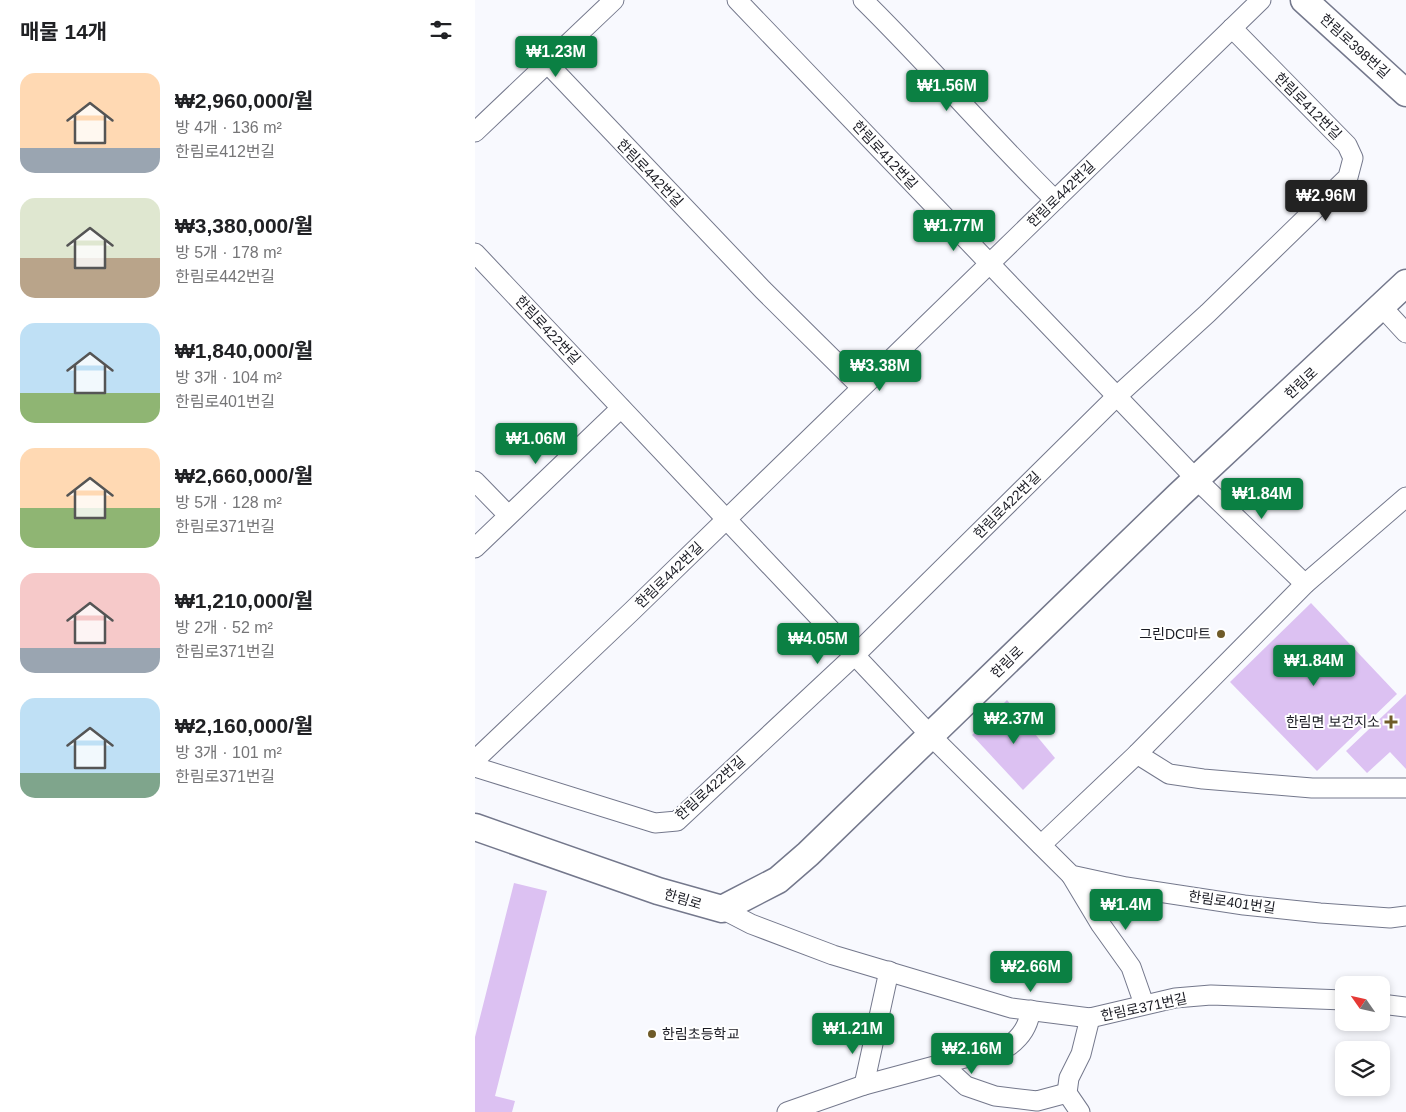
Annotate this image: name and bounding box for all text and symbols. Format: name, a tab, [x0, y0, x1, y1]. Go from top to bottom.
street label: 한림로398번길	[1317, 11, 1393, 81]
icon: filters	[427, 16, 455, 44]
text: 매물 14개	[20, 20, 107, 43]
pin: ₩1.23M	[515, 36, 597, 78]
text: ₩1.23M	[526, 43, 586, 60]
street label: 한림로412번길	[1271, 69, 1345, 143]
pin: ₩1.56M	[906, 70, 988, 112]
text: ₩1.56M	[917, 77, 977, 94]
text: ₩2,960,000/월	[175, 89, 313, 112]
icon: home	[60, 93, 120, 153]
street label: 한림로412번길	[849, 117, 921, 193]
text: 방 4개 · 136 m²	[175, 119, 282, 136]
street label: 한림로442번길	[614, 136, 686, 210]
text: 한림로412번길	[175, 143, 275, 160]
street label: 한림로442번길	[1024, 158, 1098, 230]
pin: ₩2.96M	[1285, 180, 1367, 222]
text: ₩2.96M	[1296, 187, 1356, 204]
pin: ₩1.77M	[913, 210, 995, 252]
text: ₩3,380,000/월	[175, 214, 313, 237]
text: ₩1.77M	[924, 217, 984, 234]
icon: home	[60, 218, 120, 278]
text: 방 5개 · 178 m²	[175, 244, 282, 261]
text: 한림로442번길	[175, 268, 275, 285]
street label: 한림로422번길	[512, 292, 584, 368]
text: ₩1,840,000/월	[175, 339, 313, 362]
icon: home	[60, 343, 120, 403]
pin: ₩3.38M	[839, 350, 921, 392]
text: ₩3.38M	[850, 357, 910, 374]
street label: 한림로	[1281, 364, 1321, 402]
text: 방 3개 · 104 m²	[175, 369, 282, 386]
text: 한림로401번길	[175, 393, 275, 410]
pin: ₩1.06M	[495, 422, 577, 465]
text: ₩1.06M	[506, 430, 566, 447]
text: ₩2,660,000/월	[175, 464, 313, 487]
icon: home	[60, 468, 120, 528]
street label: 한림로422번길	[970, 468, 1044, 542]
pin: ₩1.84M	[1221, 478, 1303, 520]
text: ₩1.84M	[1232, 485, 1292, 502]
text: 방 5개 · 128 m²	[175, 494, 282, 511]
text: 한림로371번길	[175, 518, 275, 535]
street label: 한림로442번길	[632, 539, 706, 611]
text: ₩1,210,000/월	[175, 589, 313, 612]
icon: home	[60, 593, 120, 653]
text: 방 2개 · 52 m²	[175, 619, 273, 636]
pin: ₩4.05M	[777, 622, 859, 665]
place label: 그린DC마트	[1139, 626, 1211, 642]
marker: 그린DC마트	[1215, 628, 1227, 640]
text: ₩4.05M	[788, 630, 848, 647]
text: 한림로371번길	[175, 643, 275, 660]
street label: 한림로	[988, 643, 1027, 681]
pin: ₩1.84M	[1273, 644, 1355, 687]
text: ₩1.84M	[1284, 652, 1344, 669]
pin: ₩2.37M	[973, 702, 1055, 745]
text: ₩2.37M	[984, 710, 1044, 727]
text: ₩2,160,000/월	[175, 714, 313, 737]
place label: 한림면 보건지소	[1286, 714, 1380, 730]
marker: 한림면 보건지소	[1384, 715, 1398, 729]
icon: home	[60, 718, 120, 778]
text: 방 3개 · 101 m²	[175, 744, 282, 761]
street label: 한림로422번길	[672, 753, 748, 823]
text: 한림로371번길	[175, 768, 275, 785]
street label: 한림로	[662, 886, 704, 912]
pin: ₩1.4M	[1091, 888, 1161, 931]
street label: 한림로401번길	[1187, 888, 1277, 916]
text: ₩1.4M	[1101, 896, 1151, 913]
pin: ₩2.66M	[990, 950, 1072, 993]
text: ₩2.66M	[1001, 958, 1061, 975]
north arrow	[1335, 976, 1390, 1031]
map controls	[1335, 976, 1390, 1096]
street label: 한림로371번길	[1099, 990, 1189, 1024]
pin: ₩1.21M	[812, 1012, 894, 1055]
text: ₩1.21M	[823, 1020, 883, 1037]
place label: 한림초등학교	[662, 1026, 739, 1042]
marker: 한림초등학교	[646, 1028, 658, 1040]
pin: ₩2.16M	[931, 1032, 1013, 1075]
text: ₩2.16M	[942, 1040, 1002, 1057]
button: layers	[1335, 1041, 1390, 1096]

